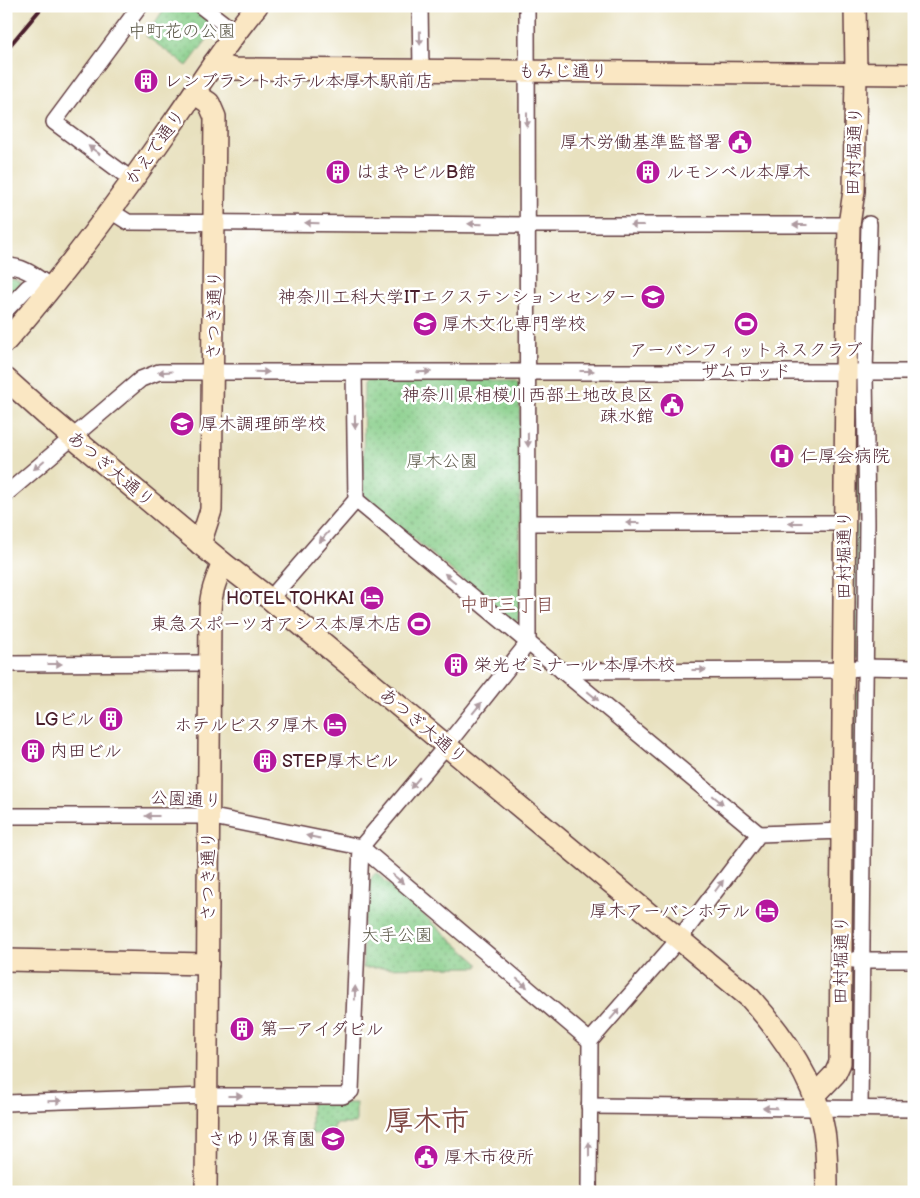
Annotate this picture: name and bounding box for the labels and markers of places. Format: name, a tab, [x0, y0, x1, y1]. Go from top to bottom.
building icon: レンブラントホテル本厚木駅前店	[133, 68, 159, 94]
place label: レンブラントホテル本厚木駅前店	[164, 71, 433, 92]
public building icon: 厚木労働基準監督署	[727, 129, 753, 155]
place label: 厚木労働基準監督署	[560, 132, 722, 153]
building icon: はまやビルB館	[325, 159, 351, 185]
building icon: ルモンベル本厚木	[635, 159, 661, 185]
place label: はまやビルB館	[356, 162, 476, 183]
place label: ルモンベル本厚木	[666, 162, 810, 183]
school or university icon: 神奈川工科大学ITエクステンションセンター	[640, 284, 666, 310]
place label: 神奈川工科大学ITエクステンションセンター	[278, 287, 636, 308]
school or university icon: 厚木文化専門学校	[412, 311, 438, 337]
sports icon: アーバンフィットネスクラブ ザムロッド	[733, 311, 759, 337]
place label: 厚木文化専門学校	[442, 314, 586, 335]
place label: アーバンフィットネスクラブ ザムロッド	[630, 340, 862, 382]
place label: 神奈川県相模川西部土地改良区 疎水館	[402, 385, 654, 427]
public building icon: 神奈川県相模川西部土地改良区 疎水館	[659, 392, 685, 418]
school or university icon: 厚木調理師学校	[169, 411, 195, 437]
place label: 厚木調理師学校	[200, 414, 326, 435]
hospital icon: 仁厚会病院	[769, 443, 795, 469]
place label: 仁厚会病院	[800, 446, 890, 467]
hotel icon: HOTEL TOHKAI	[359, 585, 385, 611]
place label: HOTEL TOHKAI	[226, 588, 354, 609]
sports icon: 東急スポーツオアシス本厚木店	[406, 611, 432, 637]
place label: 東急スポーツオアシス本厚木店	[151, 614, 402, 635]
building icon: 栄光ゼミナール 本厚木校	[443, 652, 469, 678]
place label: 栄光ゼミナール 本厚木校	[474, 655, 675, 676]
building icon: LGビル	[98, 706, 124, 732]
place label: LGビル	[35, 709, 94, 730]
hotel icon: ホテルビスタ厚木	[322, 712, 348, 738]
place label: ホテルビスタ厚木	[174, 715, 318, 736]
building icon: 内田ビル	[20, 738, 46, 764]
place label: 内田ビル	[50, 741, 122, 762]
building icon: STEP厚木ビル	[252, 748, 278, 774]
place label: STEP厚木ビル	[282, 751, 398, 772]
hotel icon: 厚木アーバンホテル	[754, 898, 780, 924]
place label: 厚木アーバンホテル	[589, 901, 750, 922]
building icon: 第一アイダビル	[229, 1016, 255, 1042]
place label: 第一アイダビル	[260, 1019, 383, 1040]
school or university icon: さゆり保育園	[320, 1126, 346, 1152]
place label: さゆり保育園	[208, 1129, 316, 1150]
public building icon: 厚木市役所	[413, 1144, 439, 1170]
place label: 厚木市役所	[444, 1147, 534, 1168]

